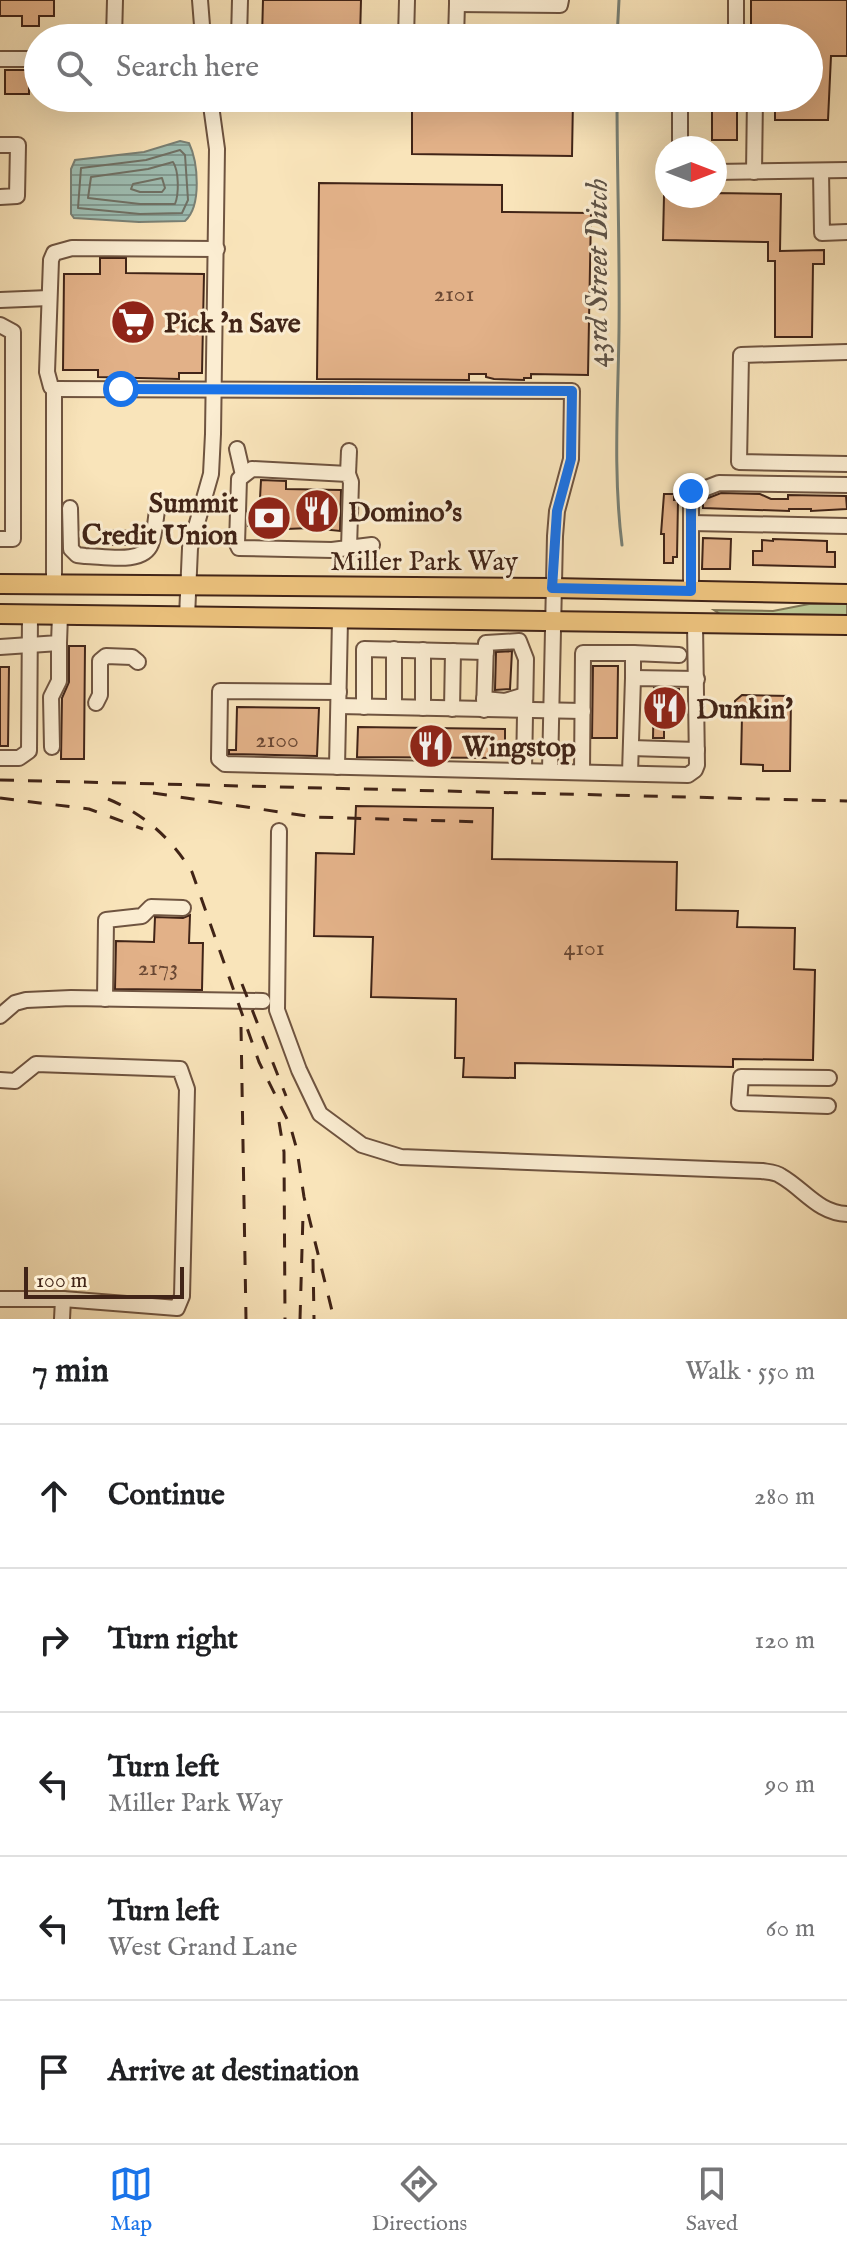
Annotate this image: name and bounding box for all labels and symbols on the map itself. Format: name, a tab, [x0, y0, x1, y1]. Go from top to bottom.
north arrow	[655, 136, 727, 208]
water label: 43rd Street Ditch	[580, 178, 618, 367]
house number: 2101	[434, 279, 474, 310]
supermarket icon: Pick 'n Save	[109, 298, 157, 346]
place label: Pick 'n Save	[164, 307, 301, 342]
route start	[103, 371, 139, 407]
route end	[673, 473, 709, 509]
place label: Summit Credit Union	[82, 487, 238, 554]
restaurant icon: Domino's	[293, 487, 341, 535]
bank icon: Summit Credit Union	[245, 494, 293, 542]
place label: Domino's	[348, 496, 462, 531]
street label: Miller Park Way	[330, 545, 518, 580]
restaurant icon: Dunkin'	[641, 684, 689, 732]
place label: Dunkin'	[696, 693, 793, 728]
restaurant icon: Wingstop	[407, 722, 455, 770]
house number: 2100	[255, 725, 299, 756]
place label: Wingstop	[461, 731, 576, 766]
house number: 4101	[563, 933, 605, 964]
house number: 2173	[138, 953, 178, 984]
scale bar	[24, 1263, 184, 1299]

